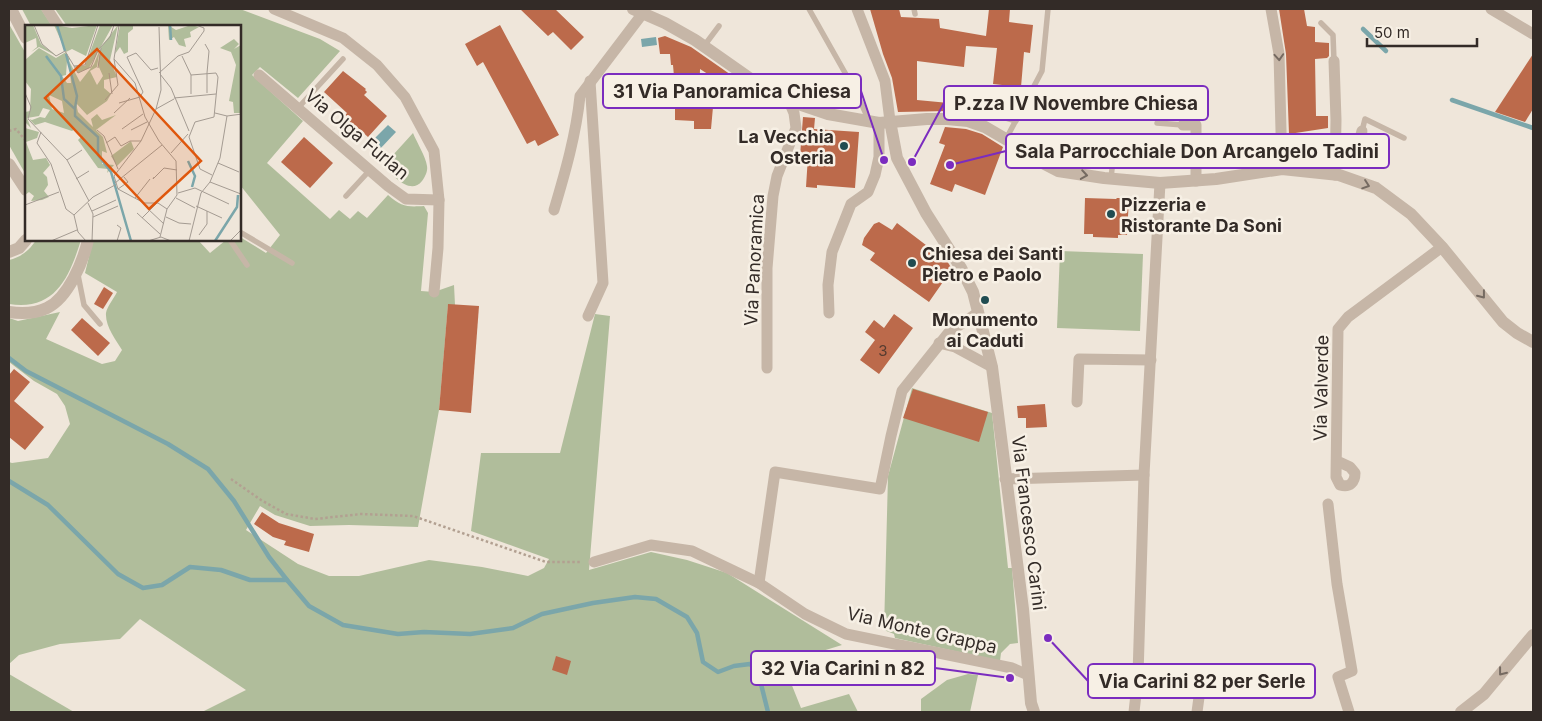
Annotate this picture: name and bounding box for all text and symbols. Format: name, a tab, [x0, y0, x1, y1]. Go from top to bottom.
scale bar	[1367, 15, 1477, 47]
text: 50 m	[1374, 23, 1410, 42]
inset map	[25, 25, 241, 241]
one-way arrow	[1273, 53, 1284, 61]
callout: 31 Via Panoramica Chiesa	[603, 74, 861, 108]
text: 31 Via Panoramica Chiesa	[613, 80, 851, 103]
street label: Via Olga Furlan	[301, 84, 413, 184]
callout: P.zza IV Novembre Chiesa	[944, 86, 1208, 120]
text: P.zza IV Novembre Chiesa	[954, 92, 1198, 115]
place label: La Vecchia Osteria	[738, 126, 834, 168]
callout: Sala Parrocchiale Don Arcangelo Tadini	[1006, 134, 1389, 168]
marker: La Vecchia Osteria	[838, 140, 850, 152]
text: Sala Parrocchiale Don Arcangelo Tadini	[1015, 140, 1379, 163]
one-way arrow	[1080, 169, 1089, 179]
one-way arrow	[1361, 179, 1370, 189]
street label: Via Panoramica	[740, 193, 768, 327]
place label: Pizzeria e Ristorante Da Soni	[1121, 194, 1282, 236]
marker: Pizzeria e Ristorante Da Soni	[1105, 208, 1117, 220]
place label: Chiesa dei Santi Pietro e Paolo	[922, 243, 1063, 285]
marker: Chiesa dei Santi Pietro e Paolo	[906, 257, 918, 269]
one-way arrow	[1477, 290, 1486, 299]
marker: Monumento ai Caduti	[979, 294, 991, 306]
place label: Monumento ai Caduti	[932, 309, 1038, 351]
street label: Via Valverde	[1310, 335, 1332, 441]
house number: 3	[878, 341, 888, 360]
street label: Via Francesco Carini	[1008, 435, 1050, 611]
street label: Via Monte Grappa	[845, 602, 999, 658]
callout: 32 Via Carini n 82	[751, 651, 935, 685]
text: 32 Via Carini n 82	[761, 657, 925, 680]
callout: Via Carini 82 per Serle	[1088, 664, 1315, 698]
one-way arrow	[1499, 666, 1507, 675]
text: Via Carini 82 per Serle	[1098, 670, 1306, 693]

